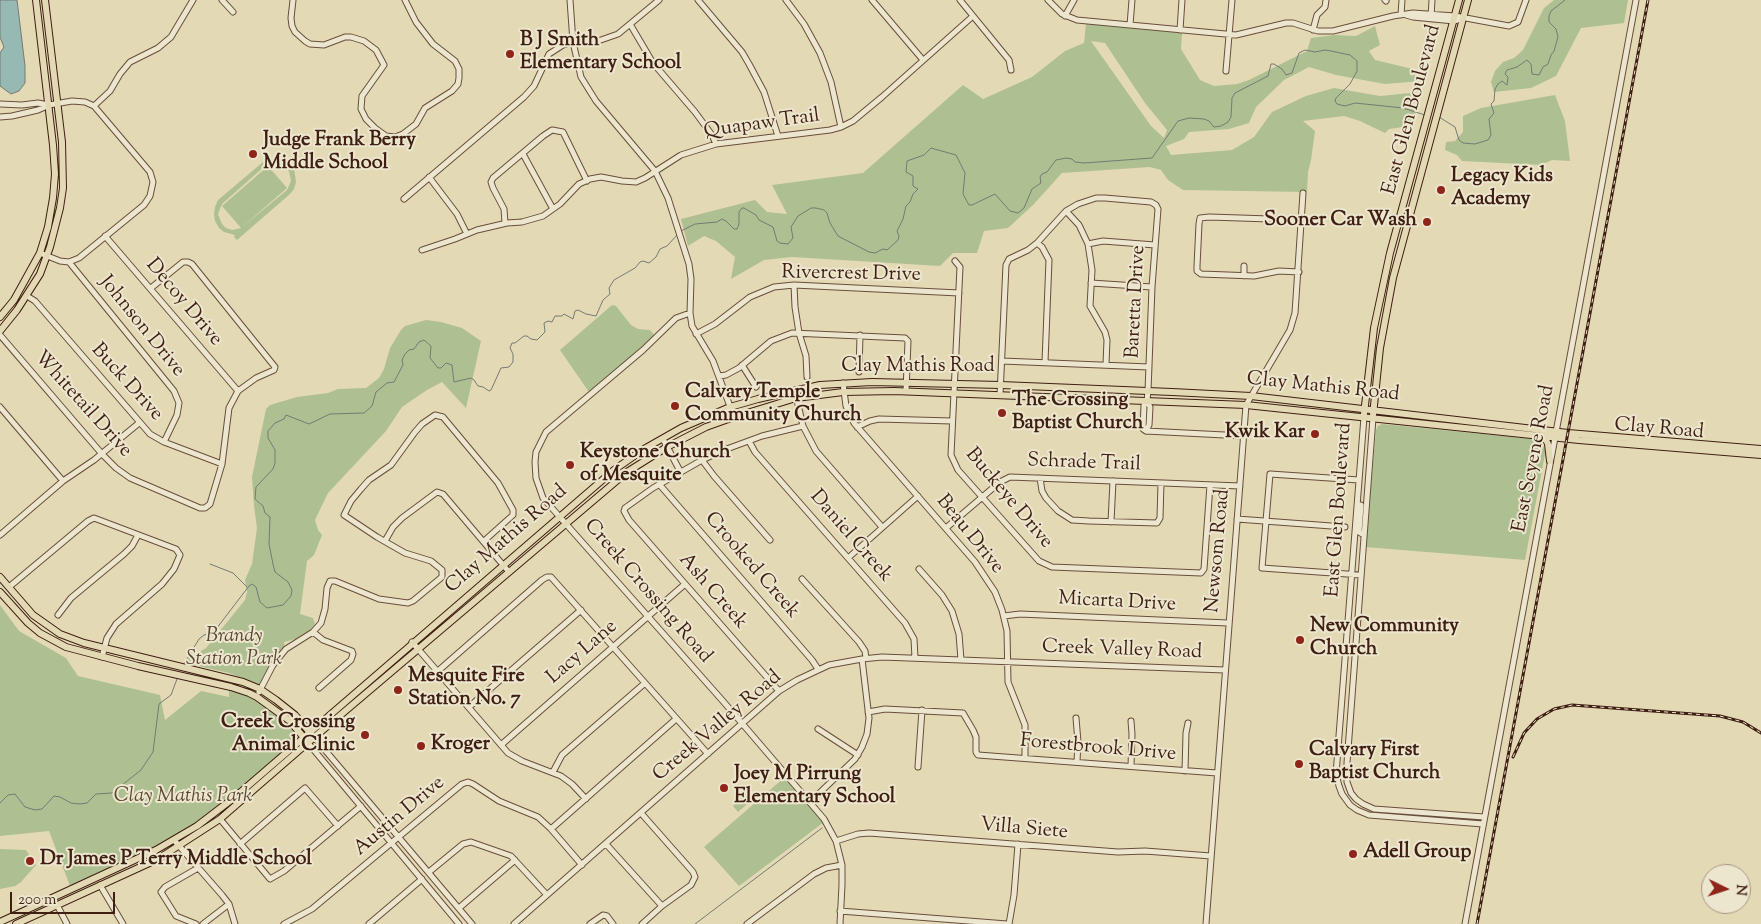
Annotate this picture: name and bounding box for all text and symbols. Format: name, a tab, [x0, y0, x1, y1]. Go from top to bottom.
street label: East Glen Boulevard	[1379, 22, 1447, 198]
place label: B J Smith Elementary School	[520, 30, 681, 77]
marker: B J Smith Elementary School	[504, 48, 516, 60]
street label: Quapaw Trail	[702, 105, 822, 145]
place label: Judge Frank Berry Middle School	[263, 130, 416, 177]
marker: Judge Frank Berry Middle School	[247, 148, 259, 160]
place label: Legacy Kids Academy	[1451, 166, 1553, 213]
marker: Legacy Kids Academy	[1435, 184, 1447, 196]
place label: Sooner Car Wash	[1264, 210, 1417, 234]
marker: Sooner Car Wash	[1421, 216, 1433, 228]
street label: Baretta Drive	[1122, 245, 1152, 359]
street label: Decoy Drive	[139, 254, 227, 352]
street label: Rivercrest Drive	[781, 262, 921, 288]
street label: Johnson Drive	[93, 272, 189, 382]
street label: Buck Drive	[85, 339, 167, 427]
street label: Whitetail Drive	[28, 347, 136, 463]
street label: Clay Mathis Road	[841, 356, 995, 380]
street label: Clay Mathis Road	[1245, 368, 1401, 408]
place label: Calvary Temple Community Church	[685, 382, 862, 429]
street label: East Scyene Road	[1509, 383, 1561, 535]
place label: The Crossing Baptist Church	[1012, 390, 1143, 437]
marker: Calvary Temple Community Church	[669, 400, 681, 412]
marker: The Crossing Baptist Church	[996, 407, 1008, 419]
street label: Clay Road	[1613, 414, 1705, 446]
place label: Kwik Kar	[1225, 422, 1305, 446]
street label: East Glen Boulevard	[1322, 422, 1358, 598]
marker: Kwik Kar	[1309, 428, 1321, 440]
place label: Keystone Church of Mesquite	[580, 442, 731, 489]
street label: Buckeye Drive	[959, 444, 1057, 554]
street label: Schrade Trail	[1027, 450, 1141, 478]
marker: Keystone Church of Mesquite	[564, 459, 576, 471]
street label: Clay Mathis Road	[441, 481, 573, 599]
street label: Daniel Creek	[803, 486, 897, 588]
street label: Newsom Road	[1202, 488, 1236, 614]
street label: Beau Drive	[930, 491, 1008, 579]
street label: Crooked Creek	[698, 508, 804, 624]
street label: Creek Crossing Road	[578, 515, 716, 669]
street label: Ash Creek	[672, 549, 752, 635]
street label: Micarta Drive	[1058, 588, 1176, 618]
street label: Lacy Lane	[543, 616, 623, 690]
place label: New Community Church	[1310, 616, 1459, 663]
park label: Brandy Station Park	[186, 626, 282, 673]
marker: New Community Church	[1294, 634, 1306, 646]
street label: Creek Valley Road	[1041, 636, 1203, 666]
place label: Mesquite Fire Station No. 7	[408, 666, 525, 713]
street label: Creek Valley Road	[649, 666, 787, 788]
marker: Mesquite Fire Station No. 7	[392, 684, 404, 696]
place label: Creek Crossing Animal Clinic	[221, 712, 355, 759]
marker: Creek Crossing Animal Clinic	[359, 729, 371, 741]
street label: Forestbrook Drive	[1019, 730, 1177, 768]
place label: Kroger	[431, 734, 490, 758]
marker: Kroger	[415, 740, 427, 752]
place label: Calvary First Baptist Church	[1309, 740, 1440, 787]
marker: Calvary First Baptist Church	[1293, 758, 1305, 770]
place label: Joey M Pirrung Elementary School	[734, 764, 895, 811]
street label: Austin Drive	[350, 772, 450, 862]
marker: Joey M Pirrung Elementary School	[718, 782, 730, 794]
park label: Clay Mathis Park	[114, 786, 252, 810]
street label: Villa Siete	[979, 814, 1069, 846]
place label: Adell Group	[1363, 842, 1471, 866]
marker: Adell Group	[1347, 848, 1359, 860]
place label: Dr James P Terry Middle School	[40, 849, 312, 873]
marker: Dr James P Terry Middle School	[24, 855, 36, 867]
north arrow	[1701, 864, 1751, 914]
scale bar	[12, 882, 118, 914]
text: N	[1730, 884, 1750, 896]
text: 200 m	[18, 890, 57, 911]

